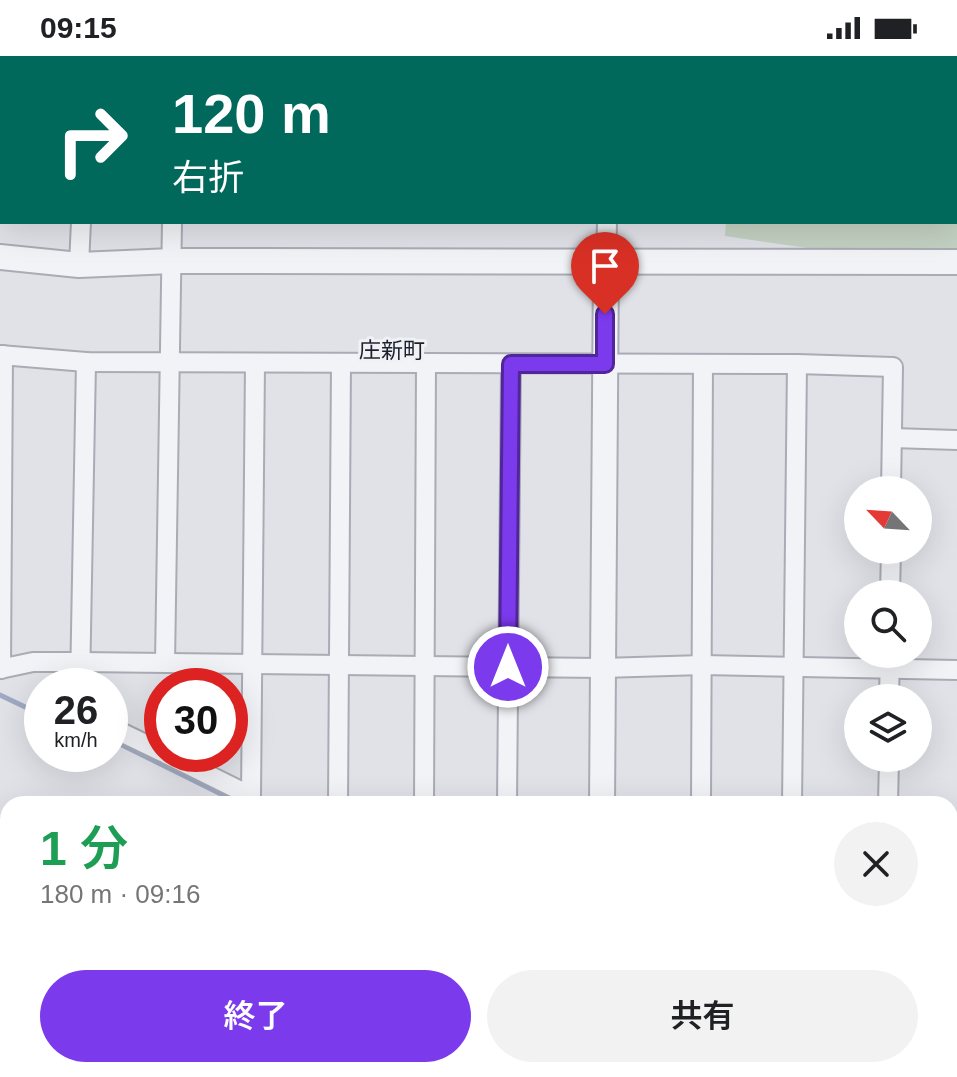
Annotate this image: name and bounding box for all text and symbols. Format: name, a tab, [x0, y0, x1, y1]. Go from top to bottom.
text: 09:15	[40, 11, 117, 44]
text: 120 m	[172, 82, 331, 145]
icon: right	[40, 88, 144, 192]
text: 右折	[172, 157, 244, 198]
pin	[571, 232, 639, 314]
icon: arrive	[583, 244, 627, 288]
district label: 庄新町	[359, 338, 425, 363]
north arrow	[844, 476, 932, 564]
map controls	[844, 476, 932, 772]
button: search	[844, 580, 932, 668]
position arrow	[466, 625, 550, 709]
speed limit sign: 30	[144, 668, 248, 772]
button: layers	[844, 684, 932, 772]
text: 26	[54, 688, 98, 732]
text: km/h	[54, 729, 98, 751]
text: 1 分	[40, 822, 128, 875]
button: close	[834, 822, 918, 906]
text: 180 m · 09:16	[40, 879, 200, 909]
button: 終了	[40, 970, 471, 1062]
button: 共有	[487, 970, 918, 1062]

